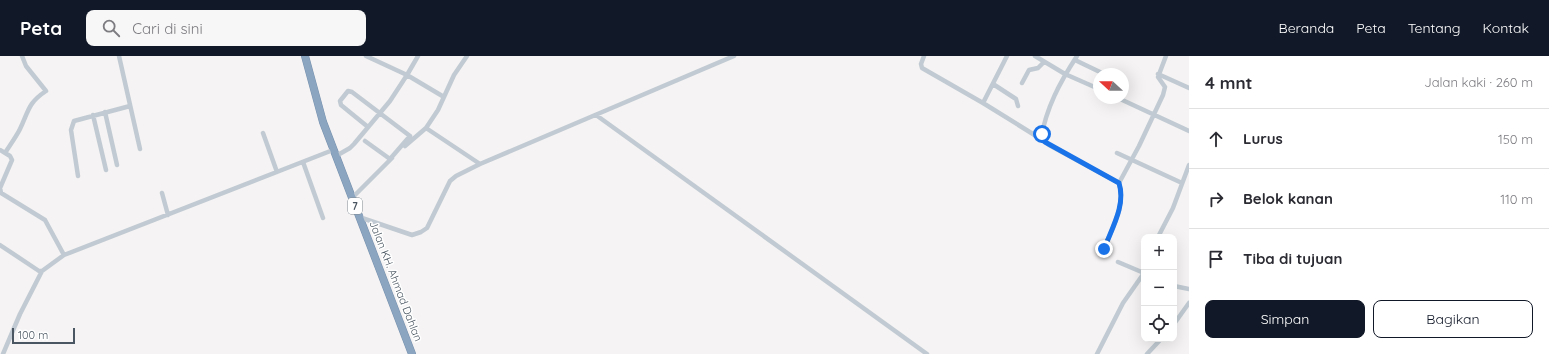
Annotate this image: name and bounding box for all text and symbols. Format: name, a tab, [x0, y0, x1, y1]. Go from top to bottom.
search box	[86, 10, 366, 46]
text: Peta	[20, 16, 62, 40]
icon: search	[100, 17, 122, 39]
text: Cari di sini	[132, 19, 203, 38]
text: Beranda	[1279, 19, 1334, 37]
text: Peta	[1356, 19, 1386, 37]
text: Tentang	[1408, 19, 1461, 37]
text: Kontak	[1483, 19, 1529, 37]
north arrow	[1093, 68, 1129, 104]
text: 4 mnt	[1205, 72, 1253, 93]
text: Jalan kaki · 260 m	[1424, 74, 1533, 90]
route start	[1033, 125, 1051, 143]
icon: ahead	[1205, 128, 1227, 150]
text: Lurus	[1243, 129, 1283, 148]
text: 150 m	[1498, 131, 1533, 147]
icon: right	[1205, 188, 1227, 210]
text: Belok kanan	[1243, 189, 1333, 208]
text: 110 m	[1500, 191, 1533, 207]
road number: 7	[348, 198, 362, 214]
street label: Jalan KH. Ahmad Dahlan	[367, 219, 425, 343]
map controls	[1141, 234, 1177, 342]
button: +	[1141, 234, 1177, 270]
route end	[1095, 240, 1113, 258]
icon: arrive	[1205, 248, 1227, 270]
text: Tiba di tujuan	[1243, 249, 1342, 268]
button: −	[1141, 270, 1177, 306]
button: Simpan	[1205, 300, 1365, 338]
button: Bagikan	[1373, 300, 1533, 338]
button: locate	[1141, 306, 1177, 342]
scale bar	[12, 326, 75, 345]
text: 100 m	[18, 328, 48, 342]

